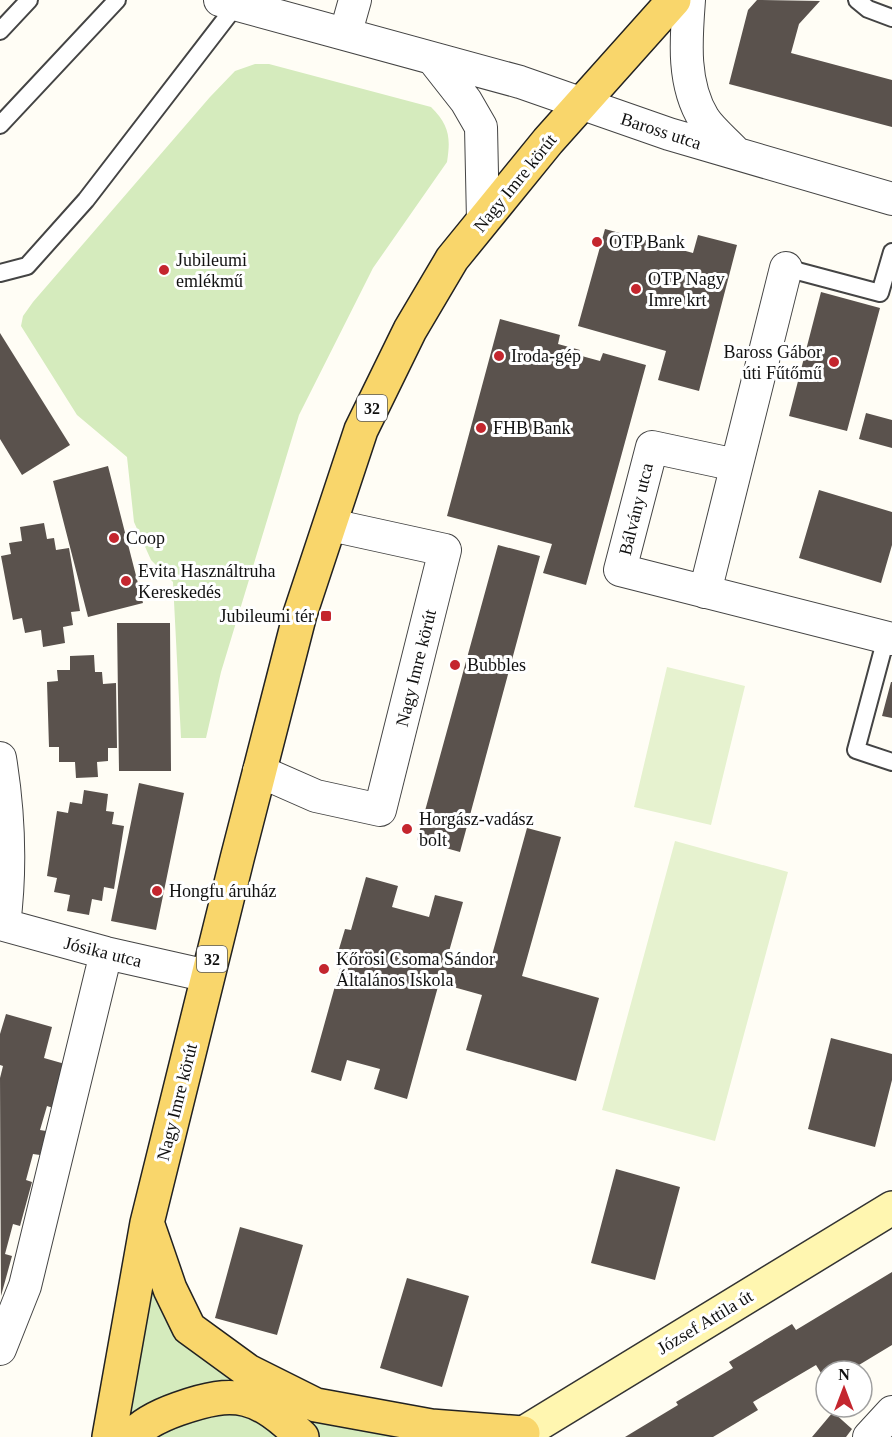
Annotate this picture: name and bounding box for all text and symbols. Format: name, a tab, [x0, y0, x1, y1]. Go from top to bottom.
street label: Baross utca	[618, 109, 704, 153]
street label: Nagy Imre körút	[469, 130, 561, 236]
place label: OTP Bank	[609, 232, 685, 252]
marker: OTP Bank	[590, 235, 604, 249]
place label: Jubileumi emlékmű	[176, 250, 247, 291]
marker: Jubileumi emlékmű	[157, 263, 171, 277]
place label: OTP Nagy Imre krt	[648, 269, 725, 310]
marker: OTP Nagy Imre krt	[629, 282, 643, 296]
place label: Baross Gábor úti Fűtőmű	[724, 342, 822, 383]
place label: Iroda-gép	[511, 346, 581, 366]
marker: Iroda-gép	[492, 349, 506, 363]
marker: Baross Gábor úti Fűtőmű	[827, 355, 841, 369]
road number: 32	[357, 395, 387, 421]
place label: FHB Bank	[493, 418, 571, 438]
marker: FHB Bank	[474, 421, 488, 435]
street label: Bálvány utca	[615, 461, 657, 557]
place label: Coop	[126, 528, 165, 548]
marker: Coop	[107, 531, 121, 545]
place label: Evita Használtruha Kereskedés	[138, 561, 275, 602]
marker: Evita Használtruha Kereskedés	[119, 574, 133, 588]
place label: Jubileumi tér	[220, 606, 314, 626]
street label: Nagy Imre körút	[392, 607, 440, 729]
marker: Jubileumi tér	[319, 609, 333, 623]
place label: Bubbles	[467, 655, 526, 675]
marker: Bubbles	[448, 658, 462, 672]
place label: Horgász-vadász bolt	[419, 809, 534, 850]
marker: Horgász-vadász bolt	[400, 822, 414, 836]
place label: Hongfu áruház	[169, 881, 276, 901]
marker: Hongfu áruház	[150, 884, 164, 898]
street label: Jósika utca	[62, 933, 144, 971]
road number: 32	[197, 946, 227, 972]
place label: Kőrösi Csoma Sándor Általános Iskola	[336, 949, 495, 990]
marker: Kőrösi Csoma Sándor Általános Iskola	[317, 962, 331, 976]
street label: Nagy Imre körút	[153, 1041, 201, 1163]
street label: József Attila út	[654, 1286, 756, 1358]
north arrow	[814, 1359, 874, 1419]
text: N	[838, 1366, 850, 1383]

